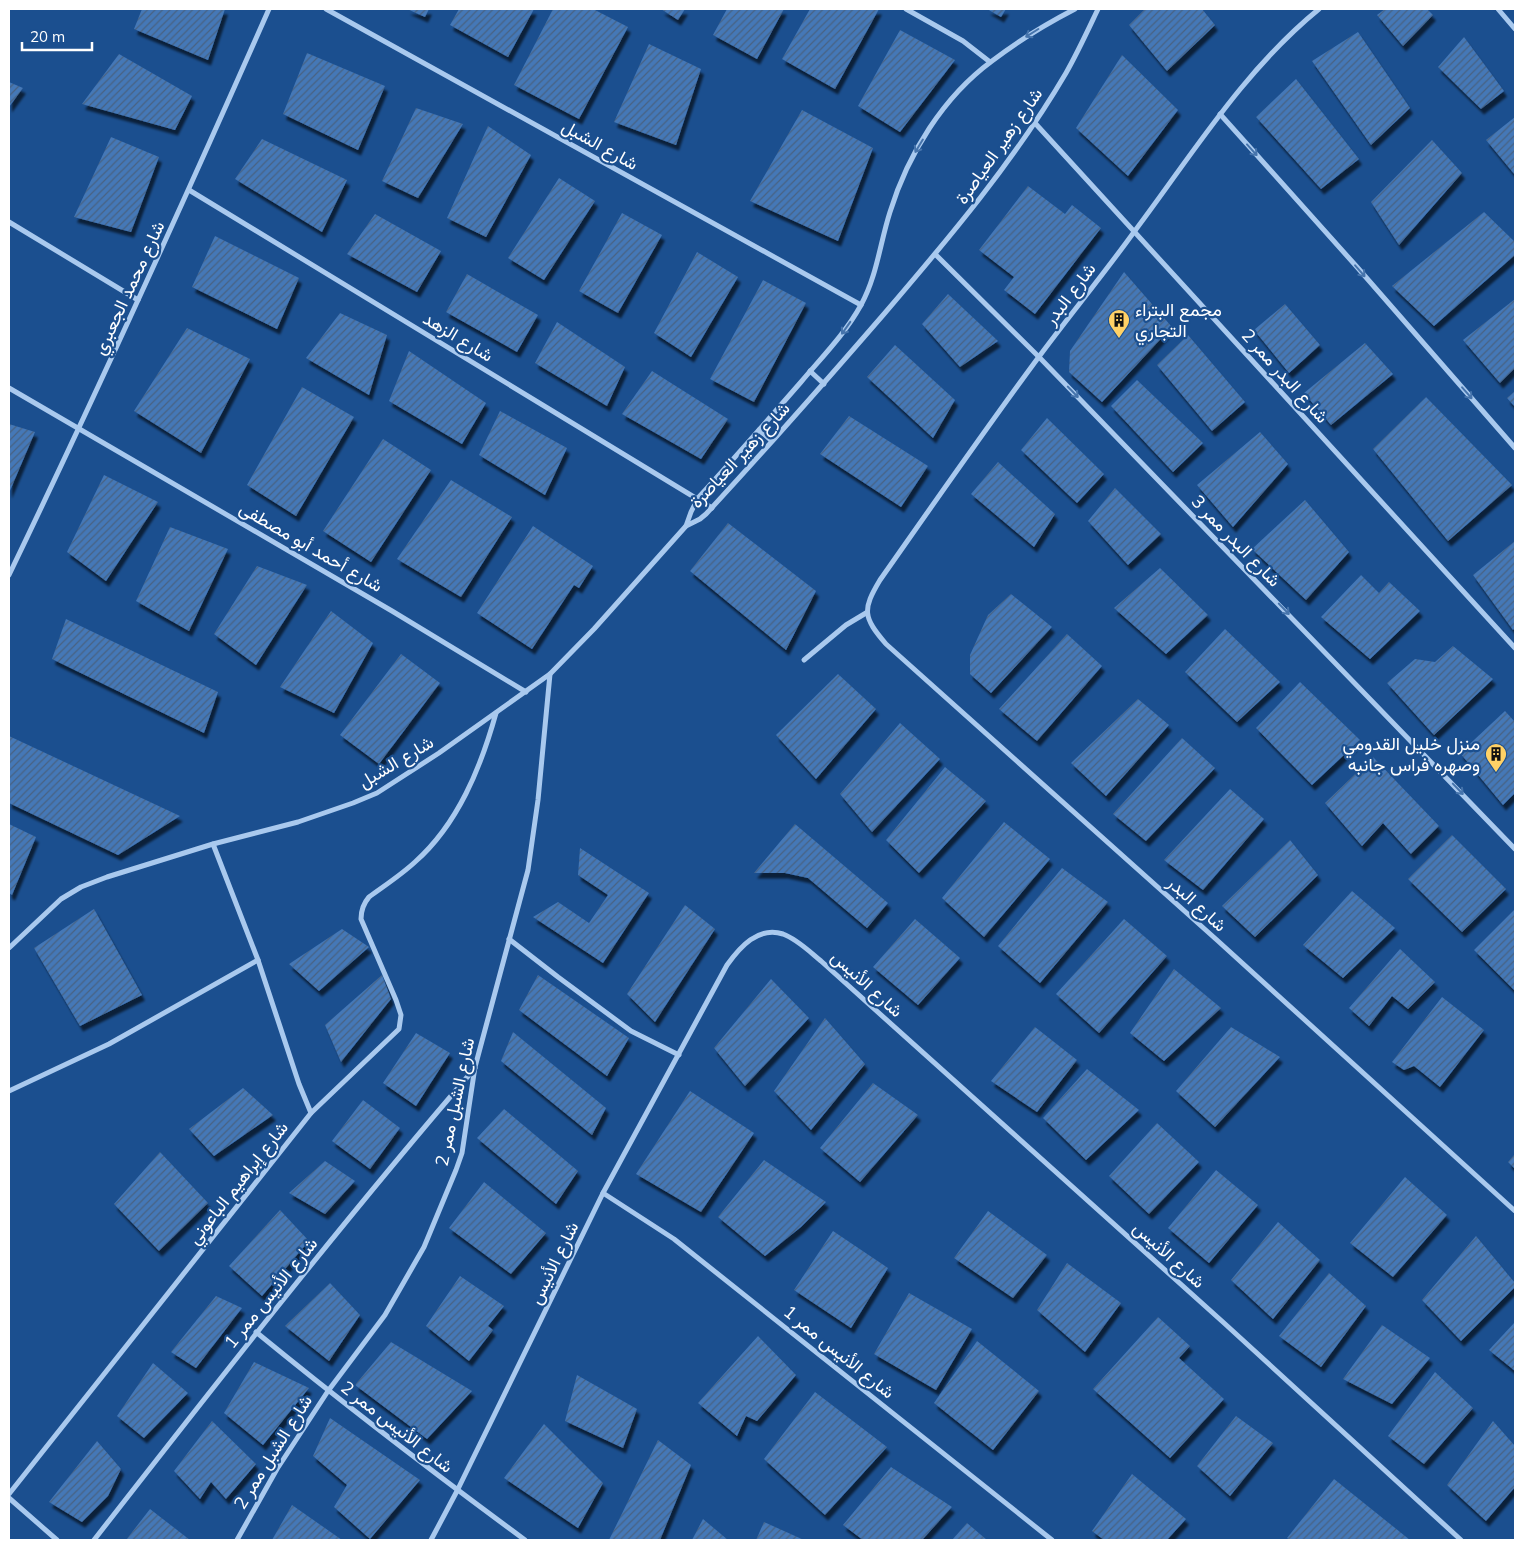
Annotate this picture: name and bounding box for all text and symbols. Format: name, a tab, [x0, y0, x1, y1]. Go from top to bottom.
scale bar	[22, 20, 92, 52]
text: 20 m	[30, 27, 65, 46]
one-way arrow	[1026, 28, 1040, 38]
street label: شارع زهير العياصرة	[950, 83, 1048, 209]
street label: شارع الشبل	[558, 114, 642, 176]
one-way arrow	[913, 139, 923, 153]
one-way arrow	[1246, 143, 1258, 156]
street label: شارع محمد الجعبري	[87, 217, 173, 360]
street label: شارع البدر	[1038, 258, 1101, 331]
one-way arrow	[1355, 264, 1366, 277]
place label: مجمع البتراء التجاري	[1135, 298, 1222, 346]
street label: شارع الزهد	[418, 307, 498, 367]
building icon: مجمع البتراء التجاري	[1107, 308, 1131, 339]
one-way arrow	[841, 321, 851, 335]
street label: شارع البدر ممر 2	[1236, 324, 1334, 428]
one-way arrow	[1067, 386, 1079, 399]
one-way arrow	[1462, 387, 1473, 400]
street label: شارع زهير العياصرة	[685, 397, 795, 513]
street label: شارع البدر ممر 3	[1186, 490, 1286, 592]
street label: شارع أحمد أبو مصطفى	[235, 496, 387, 598]
one-way arrow	[1278, 603, 1290, 615]
street label: شارع الشبل	[354, 730, 438, 794]
place label: منزل خليل القدومي وصهره فراس جانبه	[1343, 732, 1480, 776]
building icon: منزل خليل القدومي وصهره فراس جانبه	[1484, 742, 1508, 773]
one-way arrow	[1452, 782, 1464, 795]
street label: شارع البدر	[1161, 870, 1232, 937]
street label: شارع الأنيس	[826, 945, 908, 1023]
street label: شارع الشبل ممر 2	[430, 1036, 480, 1168]
street label: شارع إبراهيم الباعوني	[182, 1117, 296, 1251]
street label: شارع الأنيس	[1128, 1216, 1210, 1294]
street label: شارع الأنيس	[524, 1218, 584, 1308]
street label: شارع الأنيس ممر 1	[219, 1232, 323, 1354]
street label: شارع الأنيس ممر 1	[778, 1300, 900, 1404]
street label: شارع الأنيس ممر 2	[336, 1376, 458, 1478]
street label: شارع الشبل ممر 2	[228, 1390, 318, 1514]

